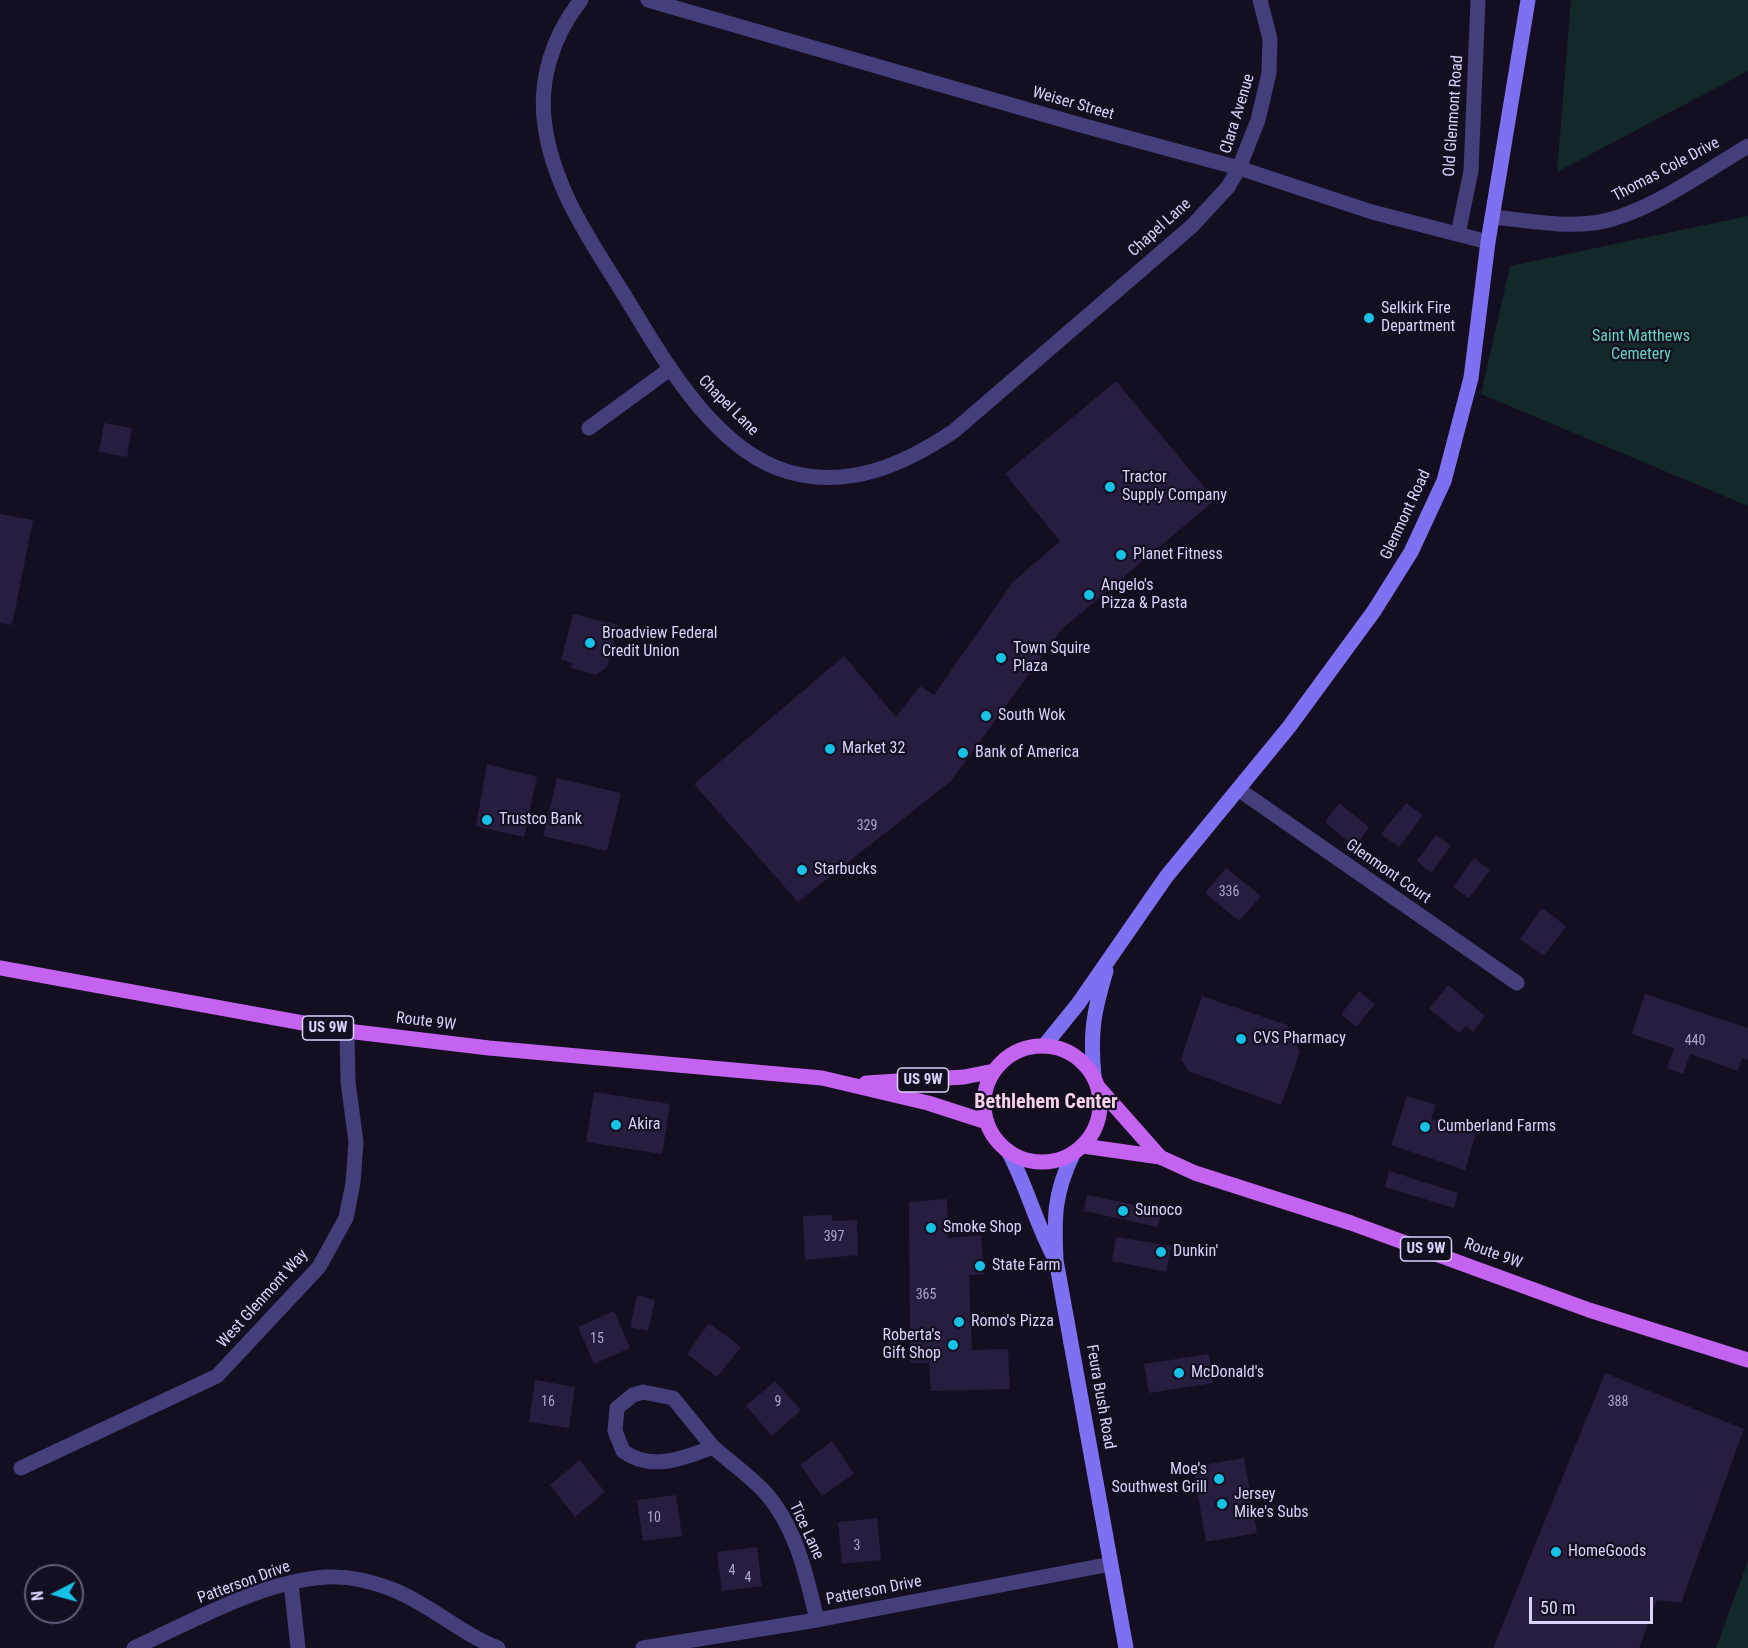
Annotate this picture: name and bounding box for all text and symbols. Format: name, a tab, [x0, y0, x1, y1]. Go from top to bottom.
street label: Old Glenmont Road	[1440, 55, 1468, 177]
street label: Clara Avenue	[1217, 72, 1259, 156]
street label: Weiser Street	[1030, 83, 1116, 125]
street label: Thomas Cole Drive	[1609, 134, 1723, 206]
street label: Chapel Lane	[1125, 195, 1195, 261]
place label: Selkirk Fire Department	[1381, 299, 1455, 337]
marker: Selkirk Fire Department	[1362, 311, 1376, 325]
park label: Saint Matthews Cemetery	[1592, 327, 1690, 365]
street label: Chapel Lane	[694, 372, 762, 440]
street label: Glenmont Road	[1377, 467, 1435, 563]
place label: Tractor Supply Company	[1122, 468, 1227, 506]
marker: Tractor Supply Company	[1103, 480, 1117, 494]
place label: Planet Fitness	[1133, 545, 1223, 565]
marker: Planet Fitness	[1114, 548, 1128, 562]
place label: Angelo's Pizza & Pasta	[1101, 576, 1187, 614]
marker: Angelo's Pizza & Pasta	[1082, 588, 1096, 602]
place label: Broadview Federal Credit Union	[602, 624, 718, 662]
marker: Broadview Federal Credit Union	[583, 636, 597, 650]
place label: Town Squire Plaza	[1013, 639, 1090, 677]
marker: Town Squire Plaza	[994, 651, 1008, 665]
place label: South Wok	[998, 706, 1065, 726]
marker: South Wok	[979, 709, 993, 723]
place label: Market 32	[842, 739, 905, 759]
marker: Market 32	[823, 742, 837, 756]
place label: Bank of America	[975, 743, 1079, 763]
marker: Bank of America	[956, 746, 970, 760]
place label: Trustco Bank	[499, 810, 582, 830]
marker: Trustco Bank	[480, 813, 494, 827]
house number: 329	[857, 818, 877, 834]
street label: Glenmont Court	[1342, 836, 1434, 908]
place label: Starbucks	[814, 860, 877, 880]
marker: Starbucks	[795, 863, 809, 877]
house number: 336	[1219, 884, 1239, 900]
street label: Route 9W	[395, 1009, 457, 1035]
road number: US 9W	[302, 1016, 354, 1040]
place label: CVS Pharmacy	[1253, 1029, 1346, 1049]
marker: CVS Pharmacy	[1234, 1032, 1248, 1046]
house number: 440	[1685, 1033, 1705, 1049]
road number: US 9W	[898, 1068, 948, 1092]
district label: Bethlehem Center	[974, 1091, 1118, 1115]
place label: Akira	[628, 1115, 660, 1135]
place label: Cumberland Farms	[1437, 1117, 1556, 1137]
marker: Akira	[609, 1118, 623, 1132]
marker: Cumberland Farms	[1418, 1120, 1432, 1134]
place label: Sunoco	[1135, 1201, 1182, 1221]
marker: Sunoco	[1116, 1204, 1130, 1218]
place label: Smoke Shop	[943, 1218, 1022, 1238]
marker: Smoke Shop	[924, 1221, 938, 1235]
house number: 397	[824, 1229, 844, 1245]
street label: Route 9W	[1461, 1235, 1525, 1273]
road number: US 9W	[1400, 1237, 1452, 1261]
place label: Dunkin'	[1173, 1242, 1218, 1262]
marker: Dunkin'	[1154, 1245, 1168, 1259]
street label: West Glenmont Way	[214, 1246, 312, 1352]
place label: State Farm	[992, 1256, 1061, 1276]
marker: State Farm	[973, 1259, 987, 1273]
house number: 365	[916, 1287, 936, 1303]
place label: Romo's Pizza	[971, 1312, 1054, 1332]
marker: Romo's Pizza	[952, 1315, 966, 1329]
place label: Roberta's Gift Shop	[882, 1326, 941, 1364]
house number: 15	[590, 1331, 604, 1347]
marker: Roberta's Gift Shop	[946, 1338, 960, 1352]
street label: Feura Bush Road	[1081, 1343, 1119, 1451]
place label: McDonald's	[1191, 1363, 1264, 1383]
marker: McDonald's	[1172, 1366, 1186, 1380]
house number: 16	[541, 1394, 555, 1410]
house number: 9	[775, 1394, 781, 1410]
house number: 388	[1608, 1394, 1628, 1410]
place label: Moe's Southwest Grill	[1112, 1460, 1207, 1498]
marker: Moe's Southwest Grill	[1212, 1472, 1226, 1486]
place label: Jersey Mike's Subs	[1234, 1485, 1309, 1523]
marker: Jersey Mike's Subs	[1215, 1497, 1229, 1511]
street label: Tice Lane	[784, 1499, 828, 1563]
house number: 10	[647, 1510, 661, 1526]
house number: 3	[854, 1538, 860, 1554]
place label: HomeGoods	[1568, 1542, 1646, 1562]
marker: HomeGoods	[1549, 1545, 1563, 1559]
street label: Patterson Drive	[195, 1557, 293, 1609]
house number: 4	[729, 1563, 735, 1579]
north arrow	[24, 1564, 84, 1624]
house number: 4	[745, 1570, 751, 1586]
street label: Patterson Drive	[825, 1572, 923, 1610]
scale bar	[1532, 1585, 1656, 1623]
text: N	[28, 1590, 48, 1602]
text: 50 m	[1540, 1597, 1575, 1618]

